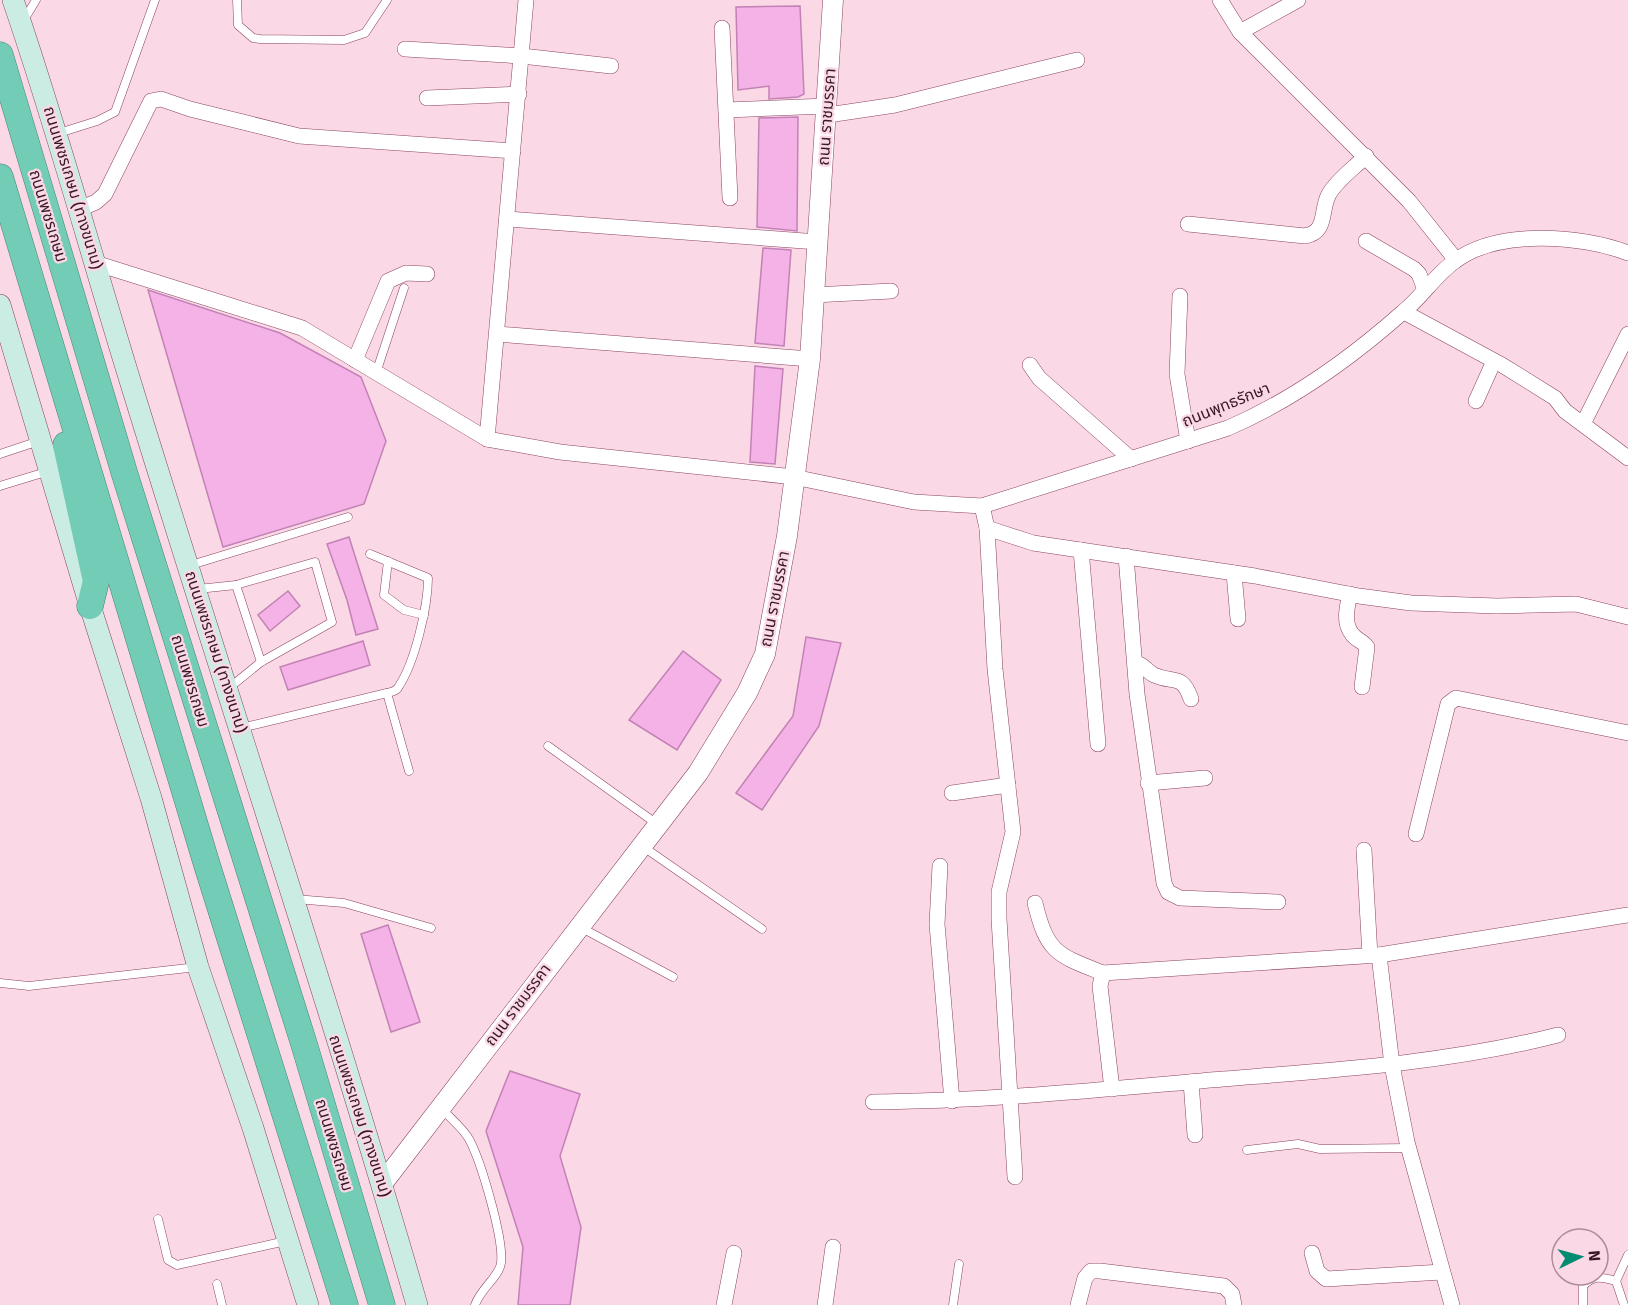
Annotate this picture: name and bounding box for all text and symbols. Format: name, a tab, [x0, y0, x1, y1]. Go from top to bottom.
street label: ถนน ราชมรรคา	[814, 68, 840, 166]
street label: ถนนเพชรเกษม (ทางขนาน)	[39, 104, 107, 272]
street label: ถนนเพชรเกษม	[25, 167, 71, 265]
street label: ถนนพุทธรักษา	[1179, 378, 1273, 432]
street label: ถนน ราชมรรคา	[756, 549, 794, 649]
street label: ถนนเพชรเกษม (ทางขนาน)	[181, 568, 251, 736]
street label: ถนนเพชรเกษม	[167, 632, 213, 730]
street label: ถนน ราชมรรคา	[481, 960, 555, 1050]
street label: ถนนเพชรเกษม (ทางขนาน)	[325, 1032, 395, 1200]
street label: ถนนเพชรเกษม	[311, 1096, 357, 1194]
north arrow	[1550, 1227, 1610, 1287]
text: N	[1583, 1249, 1604, 1262]

